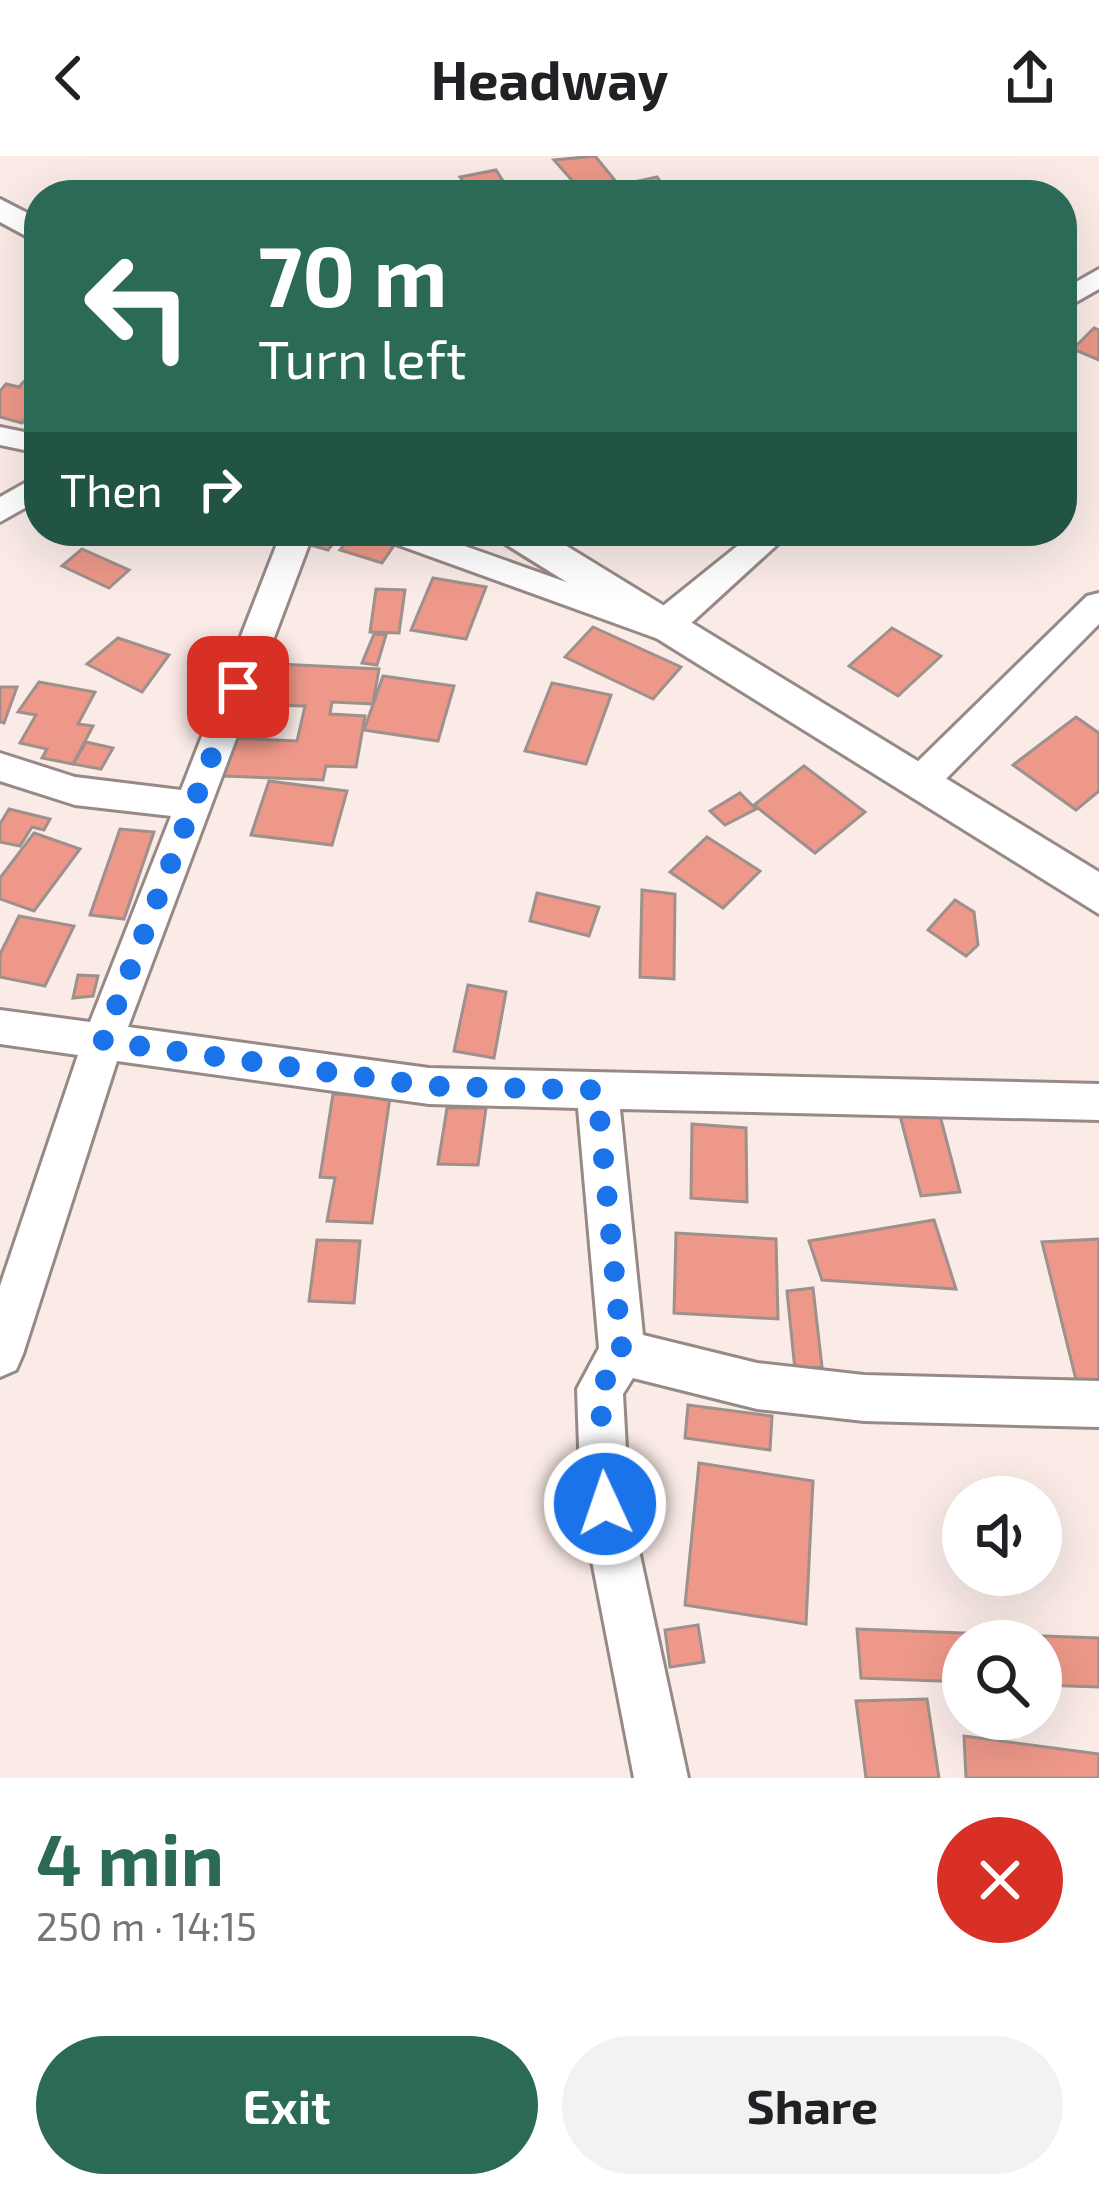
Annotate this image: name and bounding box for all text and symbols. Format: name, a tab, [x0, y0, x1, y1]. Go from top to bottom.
icon: back	[36, 45, 102, 111]
icon: share	[997, 45, 1063, 111]
text: Headway	[431, 46, 668, 111]
text: 70 m	[258, 223, 448, 324]
icon: left	[60, 228, 216, 384]
text: Turn left	[258, 325, 467, 390]
icon: right	[187, 456, 253, 522]
text: Then	[60, 462, 163, 516]
pin	[187, 636, 289, 738]
icon: arrive	[205, 654, 271, 720]
position arrow	[542, 1441, 668, 1567]
map controls	[942, 1476, 1062, 1740]
button: sound	[942, 1476, 1062, 1596]
button: search	[942, 1620, 1062, 1740]
text: 4 min	[36, 1814, 224, 1900]
button: close	[937, 1817, 1063, 1943]
text: 250 m · 14:15	[36, 1902, 257, 1949]
button: Exit	[36, 2036, 538, 2174]
button: Share	[562, 2036, 1063, 2174]

